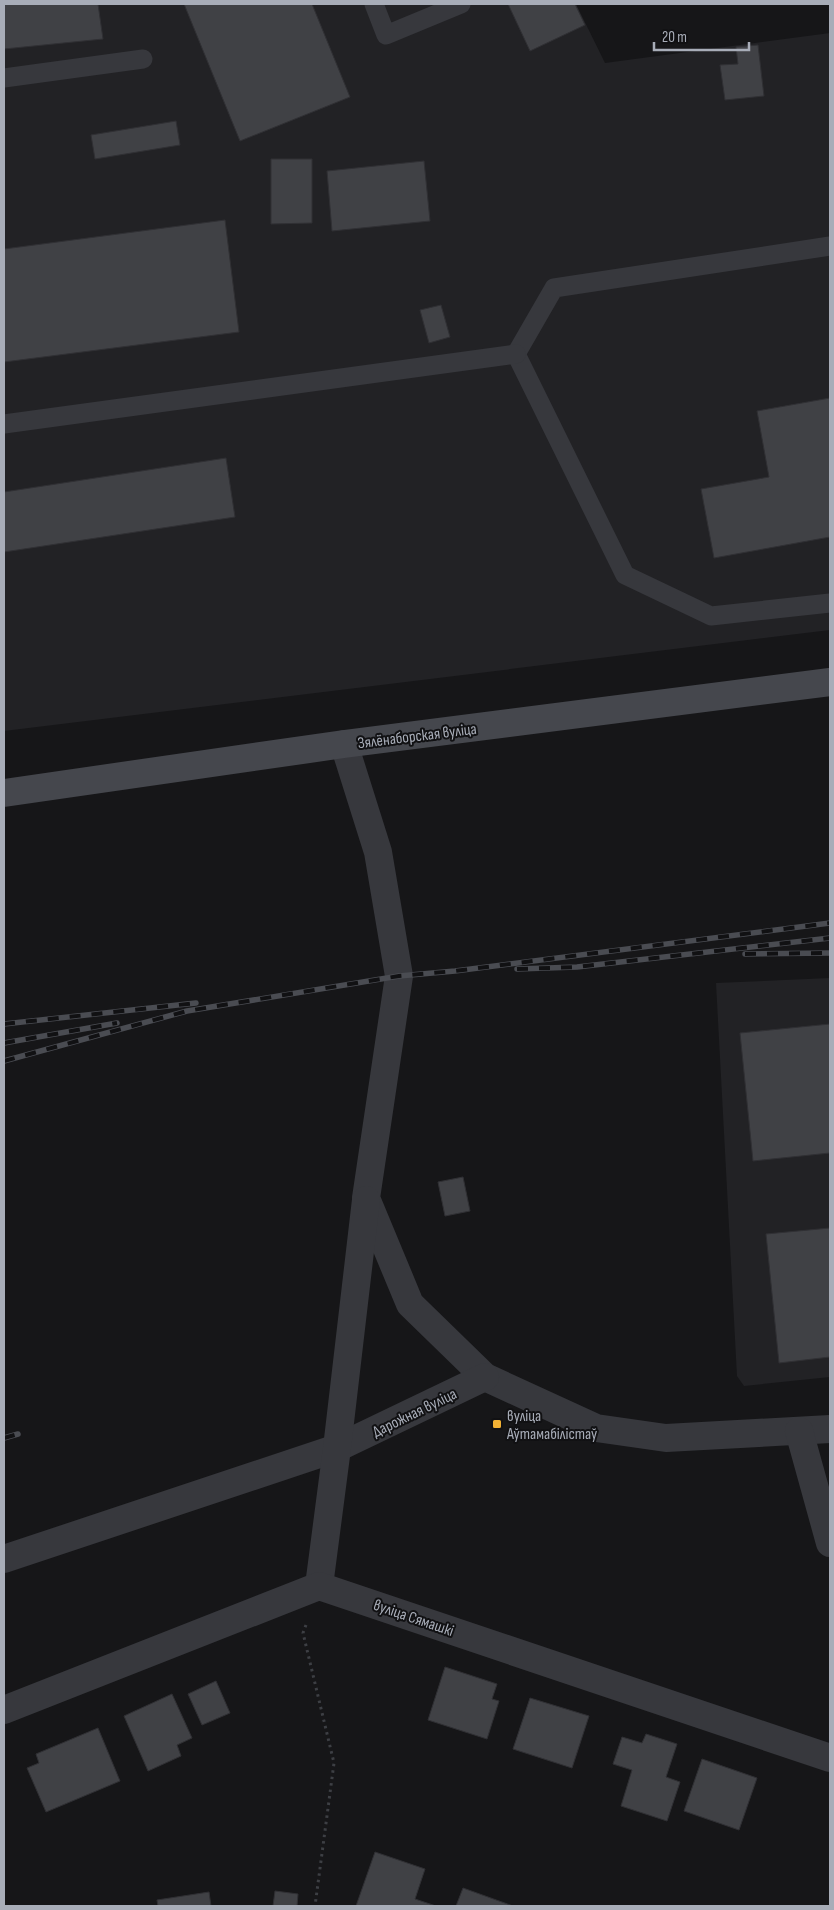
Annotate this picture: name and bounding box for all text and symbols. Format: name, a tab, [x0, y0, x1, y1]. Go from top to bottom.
scale bar	[654, 20, 749, 52]
text: 20 m	[662, 28, 687, 47]
street label: Зялёнаборская вуліца	[357, 720, 478, 753]
street label: Дарожная вуліца	[369, 1385, 460, 1442]
place label: вуліца Аўтамабілістаў	[506, 1407, 597, 1444]
marker: вуліца Аўтамабілістаў	[491, 1418, 503, 1430]
street label: вуліца Сямашкі	[371, 1596, 456, 1641]

